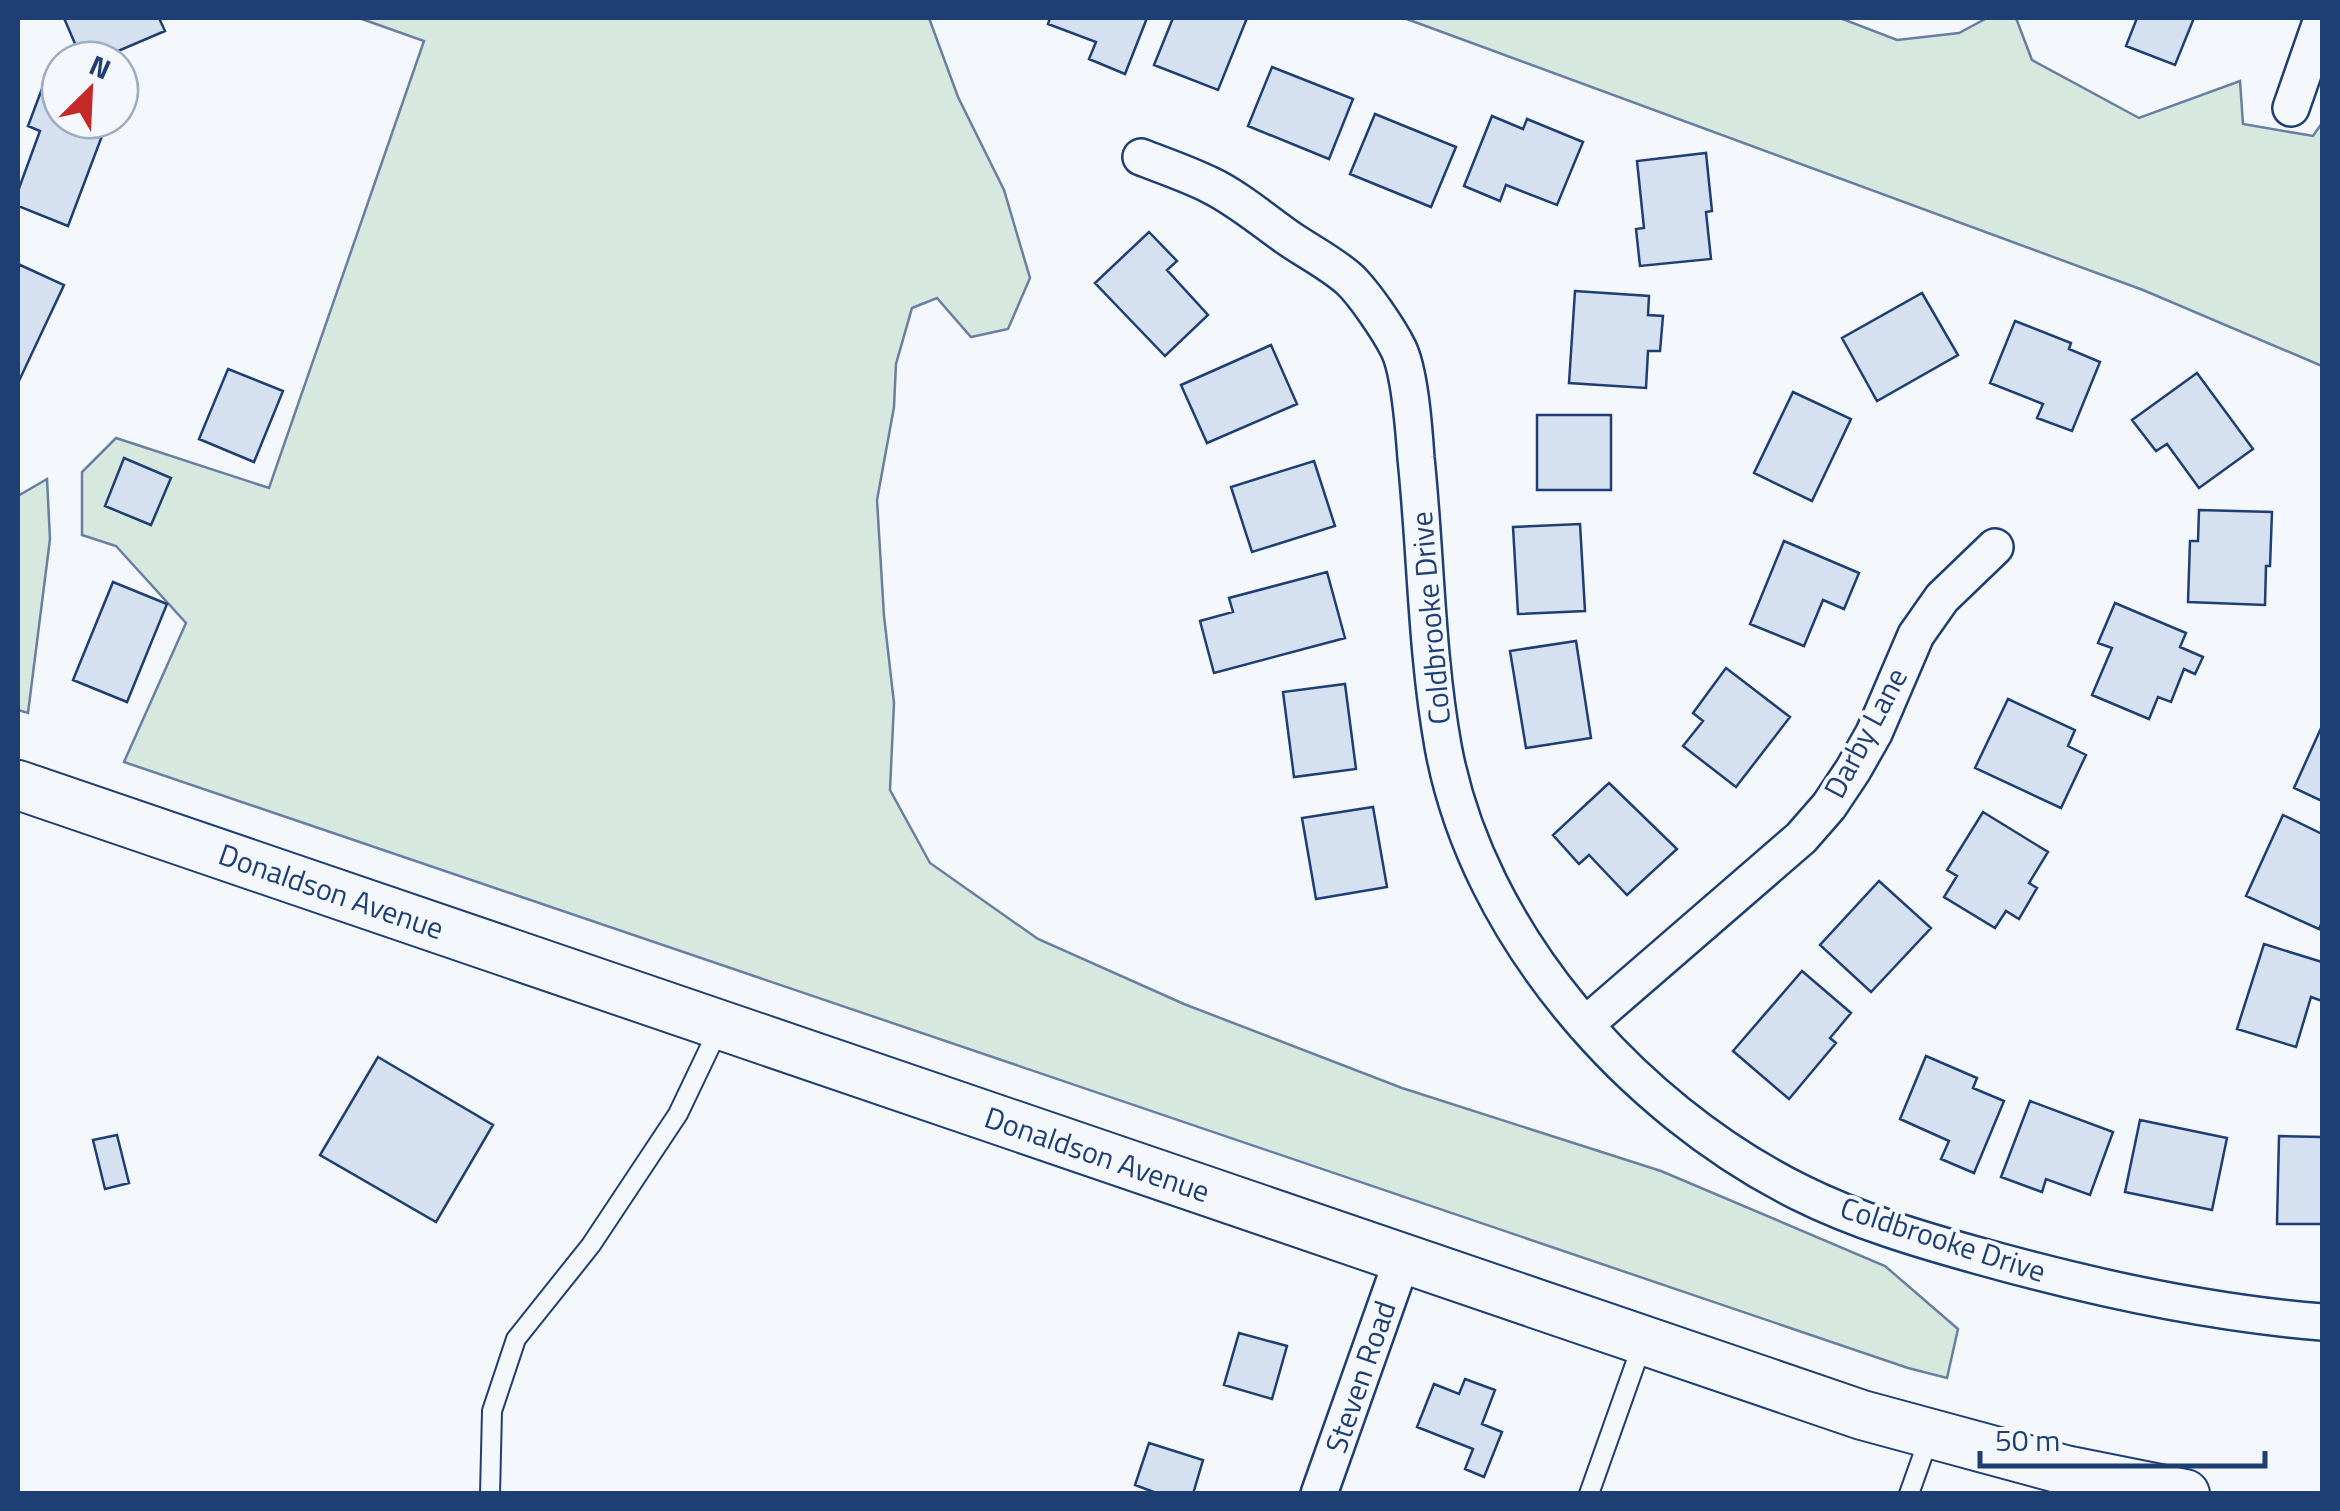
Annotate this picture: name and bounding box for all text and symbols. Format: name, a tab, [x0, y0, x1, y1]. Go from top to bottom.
north arrow	[40, 40, 140, 140]
text: N	[83, 43, 118, 90]
street label: Coldbrooke Drive	[1398, 510, 1462, 726]
street label: Darby Lane	[1811, 659, 1919, 806]
street label: Donaldson Avenue	[213, 831, 450, 951]
street label: Donaldson Avenue	[979, 1094, 1216, 1214]
street label: Coldbrooke Drive	[1835, 1184, 2052, 1294]
street label: Steven Road	[1313, 1294, 1408, 1459]
scale bar	[1980, 1406, 2265, 1468]
text: 50 m	[1995, 1417, 2060, 1463]

